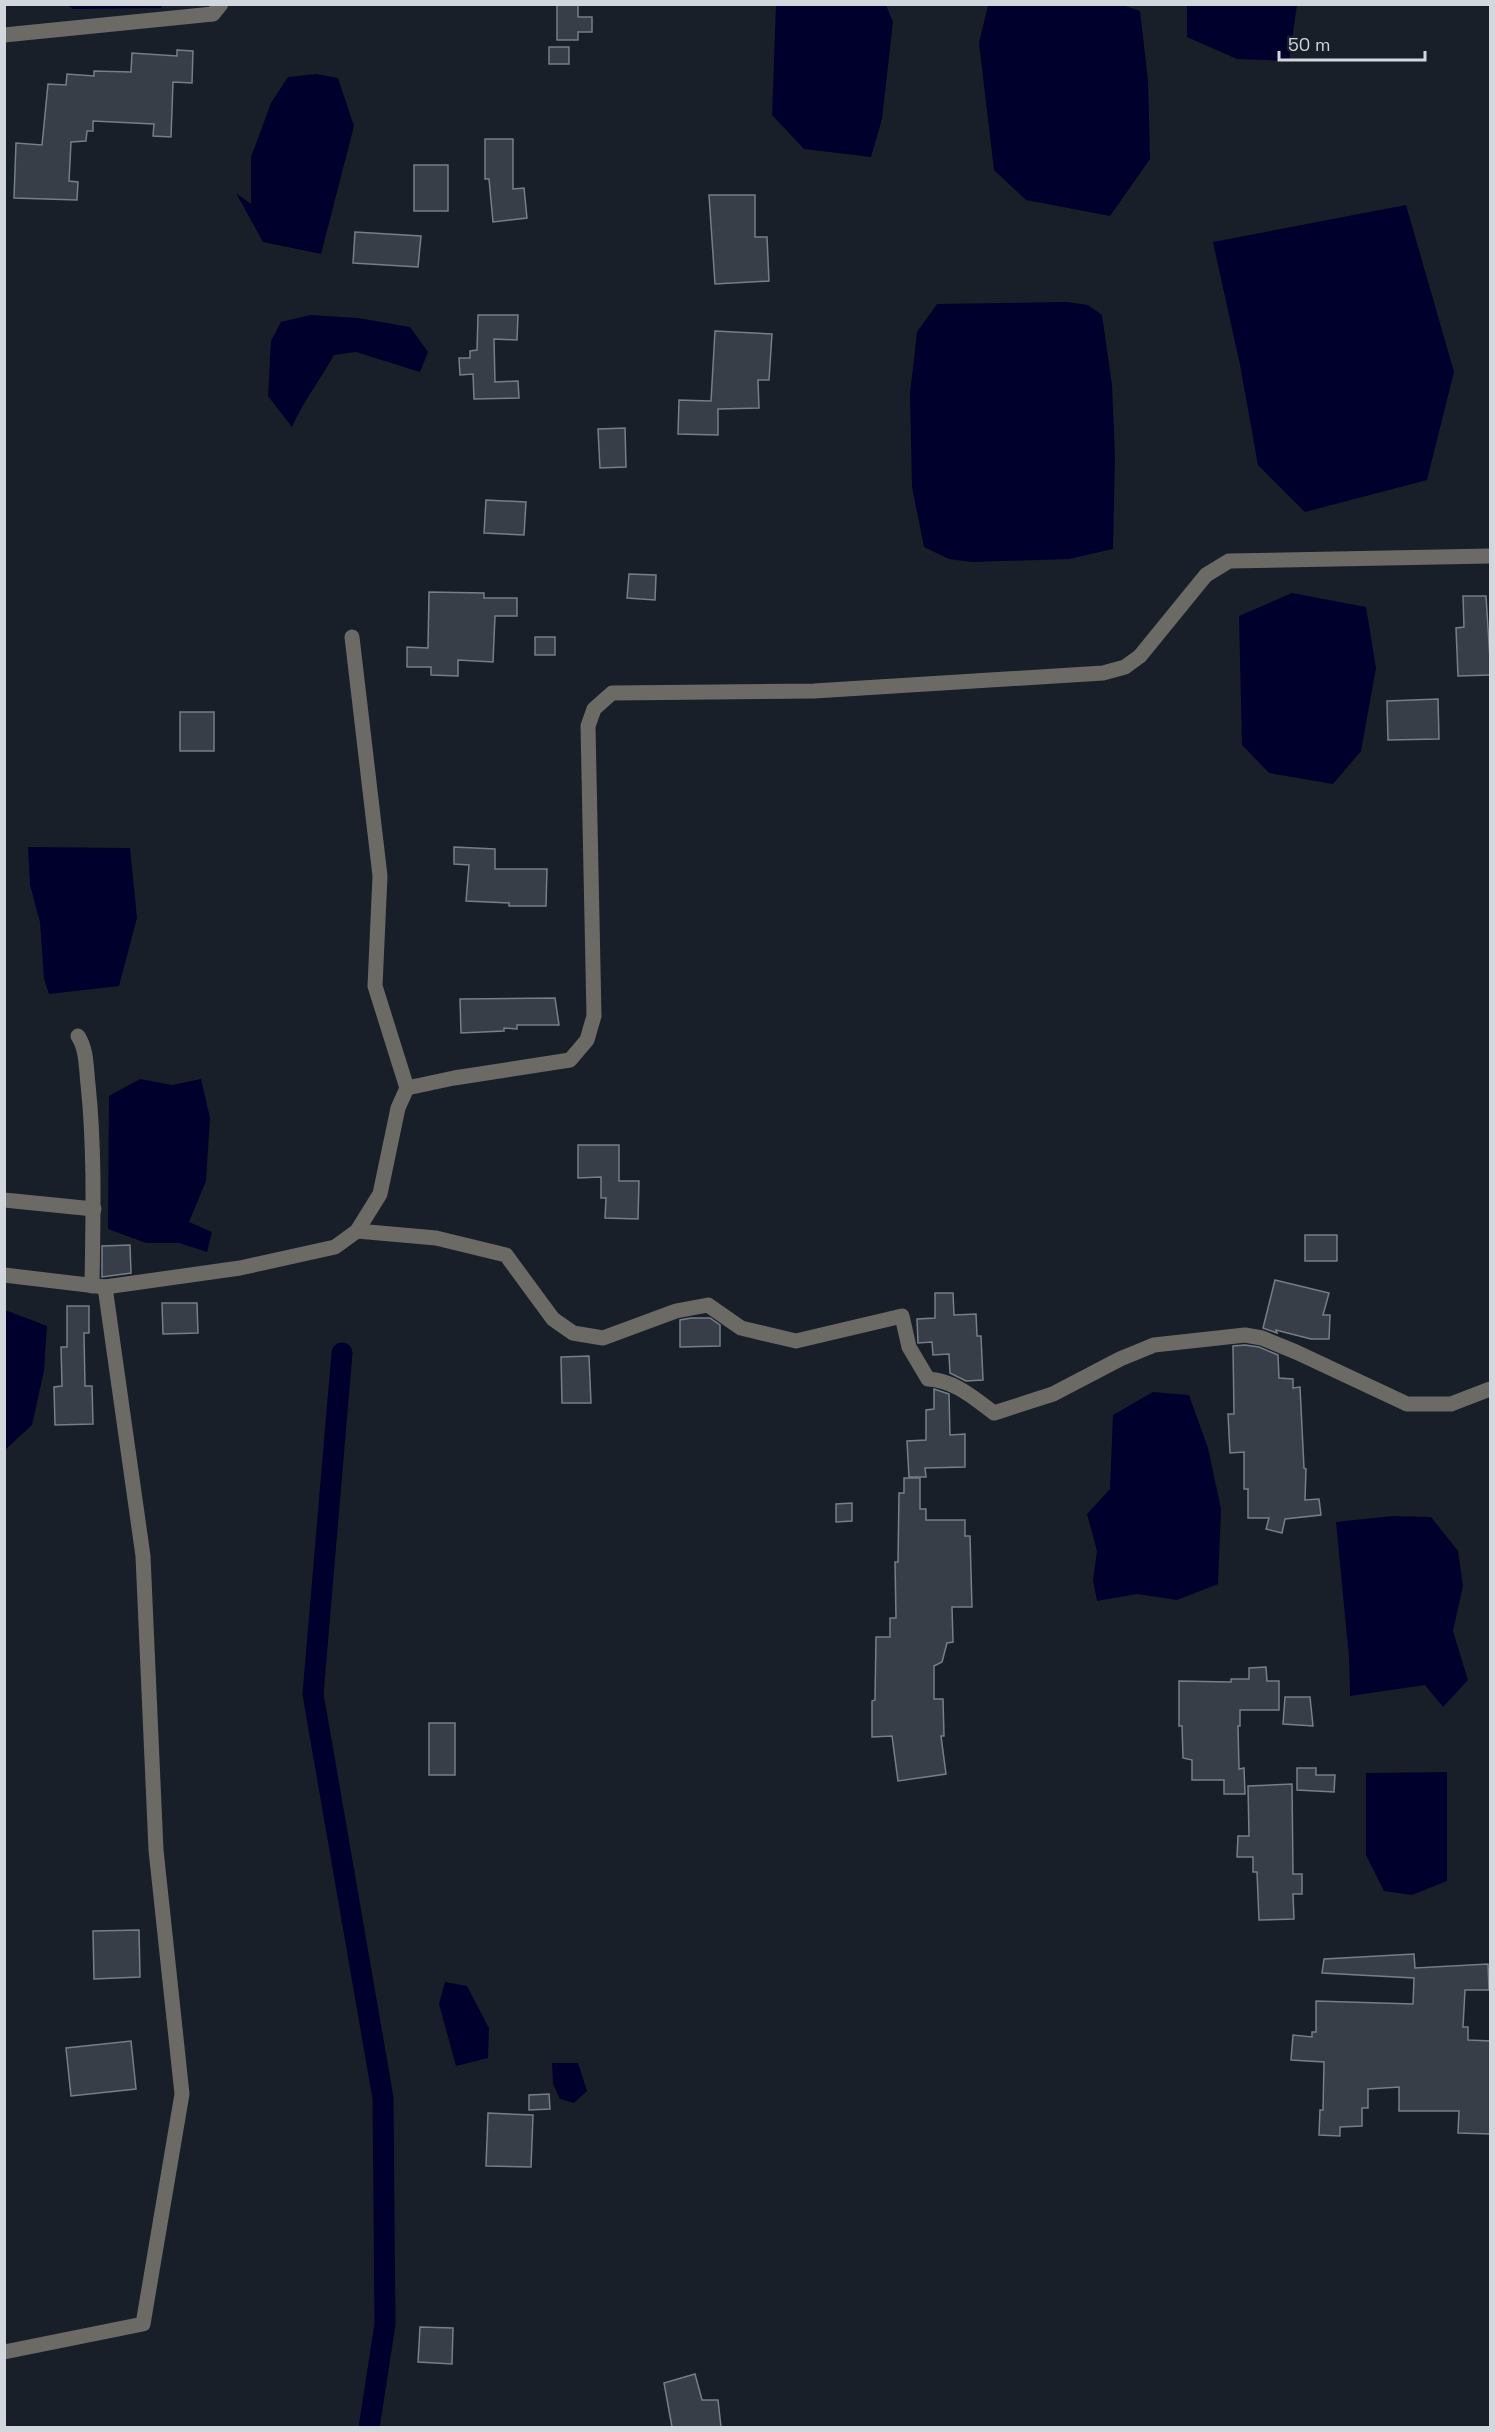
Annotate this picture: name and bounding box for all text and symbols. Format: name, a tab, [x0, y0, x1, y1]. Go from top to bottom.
scale bar	[1279, 24, 1424, 62]
text: 50 m	[1288, 33, 1330, 56]

